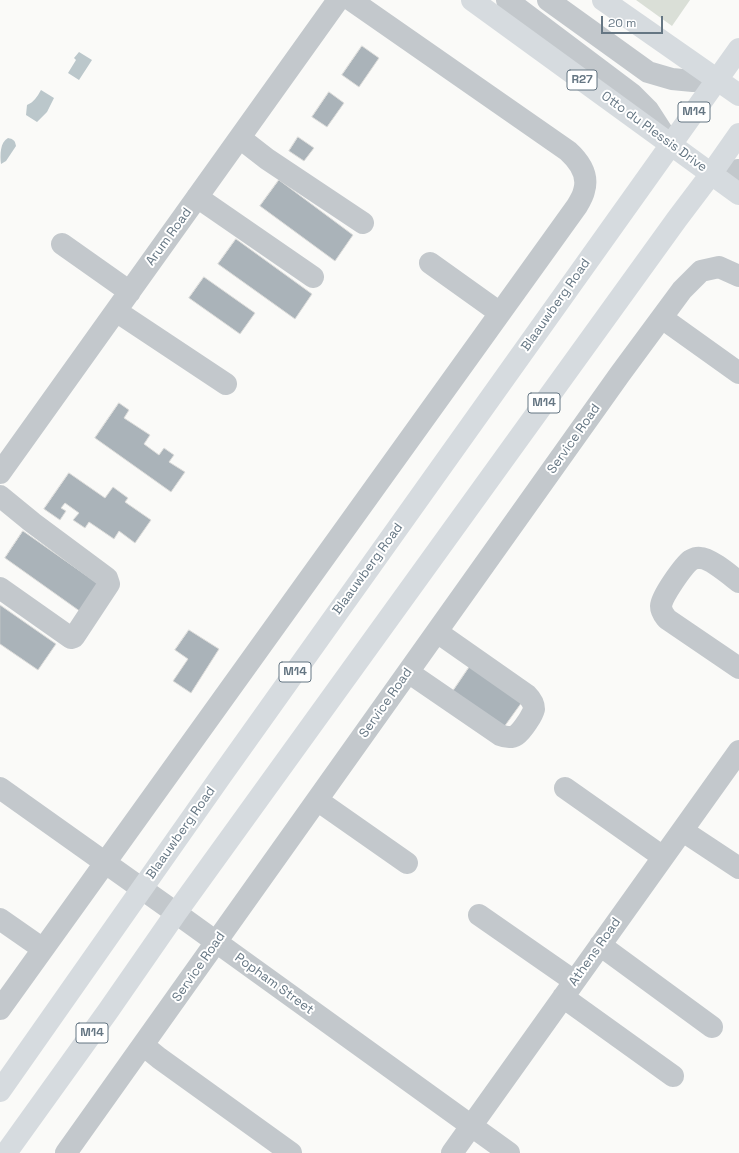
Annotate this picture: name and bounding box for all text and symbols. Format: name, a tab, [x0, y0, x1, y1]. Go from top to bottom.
scale bar	[603, 8, 665, 34]
text: 20 m	[608, 15, 636, 31]
road number: R27	[567, 70, 597, 90]
street label: Otto du Plessis Drive	[598, 88, 710, 176]
road number: M14	[678, 102, 710, 122]
street label: Arum Road	[143, 205, 195, 269]
street label: Blaauwberg Road	[518, 256, 594, 354]
road number: M14	[528, 393, 560, 413]
street label: Service Road	[544, 401, 604, 477]
street label: Blaauwberg Road	[330, 520, 406, 618]
road number: M14	[279, 662, 311, 682]
street label: Service Road	[356, 665, 416, 741]
street label: Blaauwberg Road	[143, 784, 219, 882]
street label: Athens Road	[566, 915, 624, 989]
street label: Service Road	[169, 929, 229, 1005]
street label: Popham Street	[232, 950, 316, 1018]
road number: M14	[76, 1023, 108, 1043]

